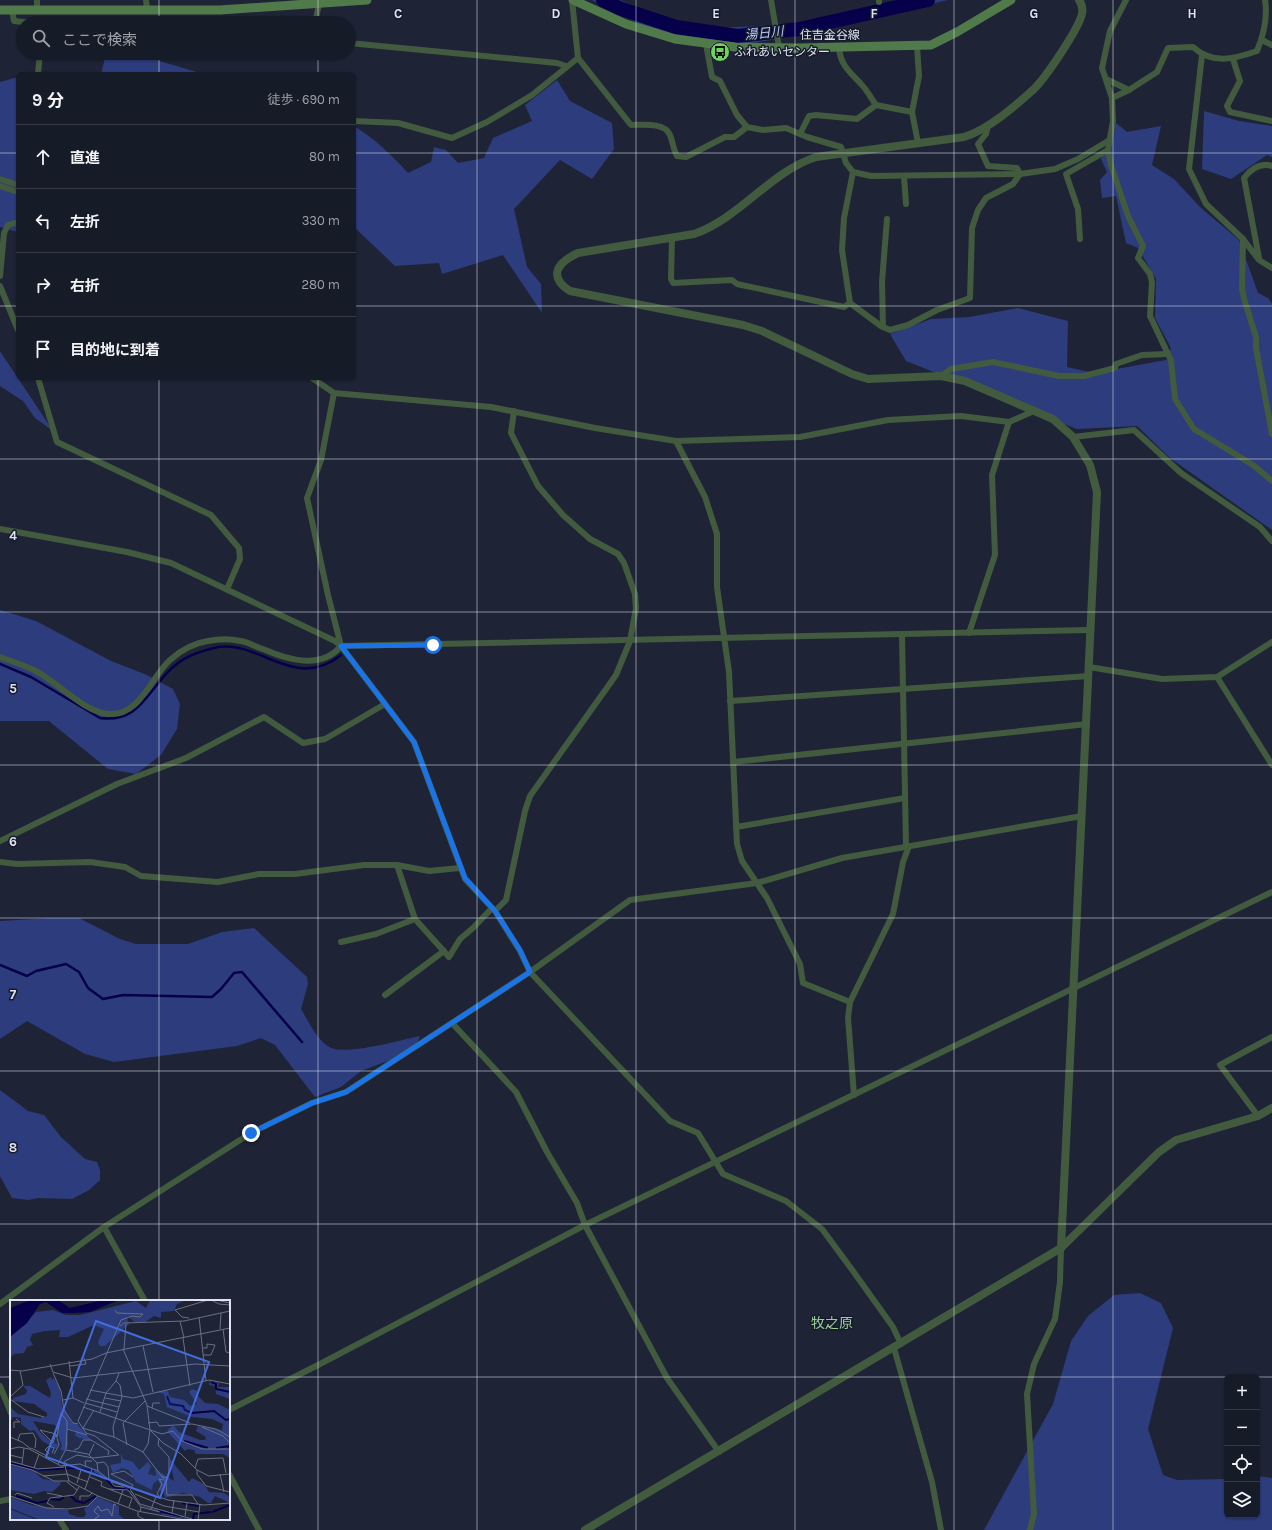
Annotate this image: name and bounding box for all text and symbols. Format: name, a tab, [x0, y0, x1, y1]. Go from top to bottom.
text: C	[394, 6, 402, 21]
text: D	[552, 6, 561, 21]
text: E	[712, 6, 720, 21]
text: F	[870, 6, 878, 21]
text: G	[1030, 6, 1038, 21]
text: H	[1187, 6, 1197, 21]
search box	[16, 16, 356, 60]
water label: 湯日川	[744, 23, 786, 42]
icon: search	[30, 27, 52, 49]
street label: 住吉金谷線	[800, 28, 860, 42]
text: ここで検索	[62, 31, 137, 49]
bus stop icon: ふれあいセンター	[709, 41, 731, 63]
place label: ふれあいセンター	[734, 45, 830, 59]
text: 9 分	[32, 90, 64, 110]
text: 徒歩 · 690 m	[268, 92, 340, 107]
icon: ahead	[32, 146, 54, 168]
text: 直進	[70, 149, 100, 167]
text: 80 m	[309, 149, 340, 164]
icon: left	[32, 210, 54, 232]
text: 左折	[70, 213, 100, 231]
text: 330 m	[302, 213, 340, 228]
icon: right	[32, 274, 54, 296]
text: 右折	[70, 277, 100, 295]
text: 280 m	[302, 277, 340, 292]
icon: arrive	[32, 338, 54, 360]
text: 目的地に到着	[70, 341, 160, 359]
text: 4	[9, 528, 17, 543]
route start	[424, 636, 442, 654]
text: 5	[9, 681, 17, 696]
text: 6	[9, 834, 17, 849]
text: 7	[10, 987, 17, 1002]
route end	[242, 1124, 260, 1142]
text: 8	[9, 1140, 17, 1155]
inset map	[10, 1300, 230, 1520]
district label: 牧之原	[811, 1315, 853, 1332]
map controls	[1224, 1374, 1260, 1518]
button: +	[1224, 1374, 1260, 1410]
button: −	[1224, 1410, 1260, 1446]
button: locate	[1224, 1446, 1260, 1482]
button: layers	[1224, 1482, 1260, 1518]

